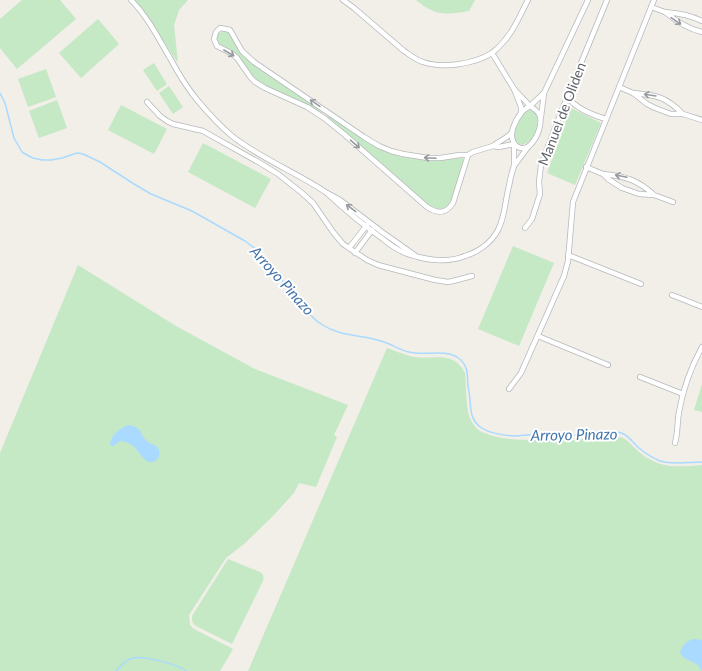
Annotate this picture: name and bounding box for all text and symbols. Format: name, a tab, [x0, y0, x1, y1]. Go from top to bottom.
one-way arrow	[671, 17, 682, 25]
one-way arrow	[223, 49, 235, 57]
street label: Manuel de Oliden	[534, 60, 589, 168]
one-way arrow	[644, 91, 657, 99]
one-way arrow	[309, 99, 320, 107]
one-way arrow	[350, 139, 360, 148]
one-way arrow	[424, 154, 437, 161]
one-way arrow	[615, 172, 628, 180]
one-way arrow	[346, 204, 357, 213]
water label: Arroyo Pinazo	[246, 241, 319, 319]
water label: Arroyo Pinazo	[529, 424, 618, 444]

